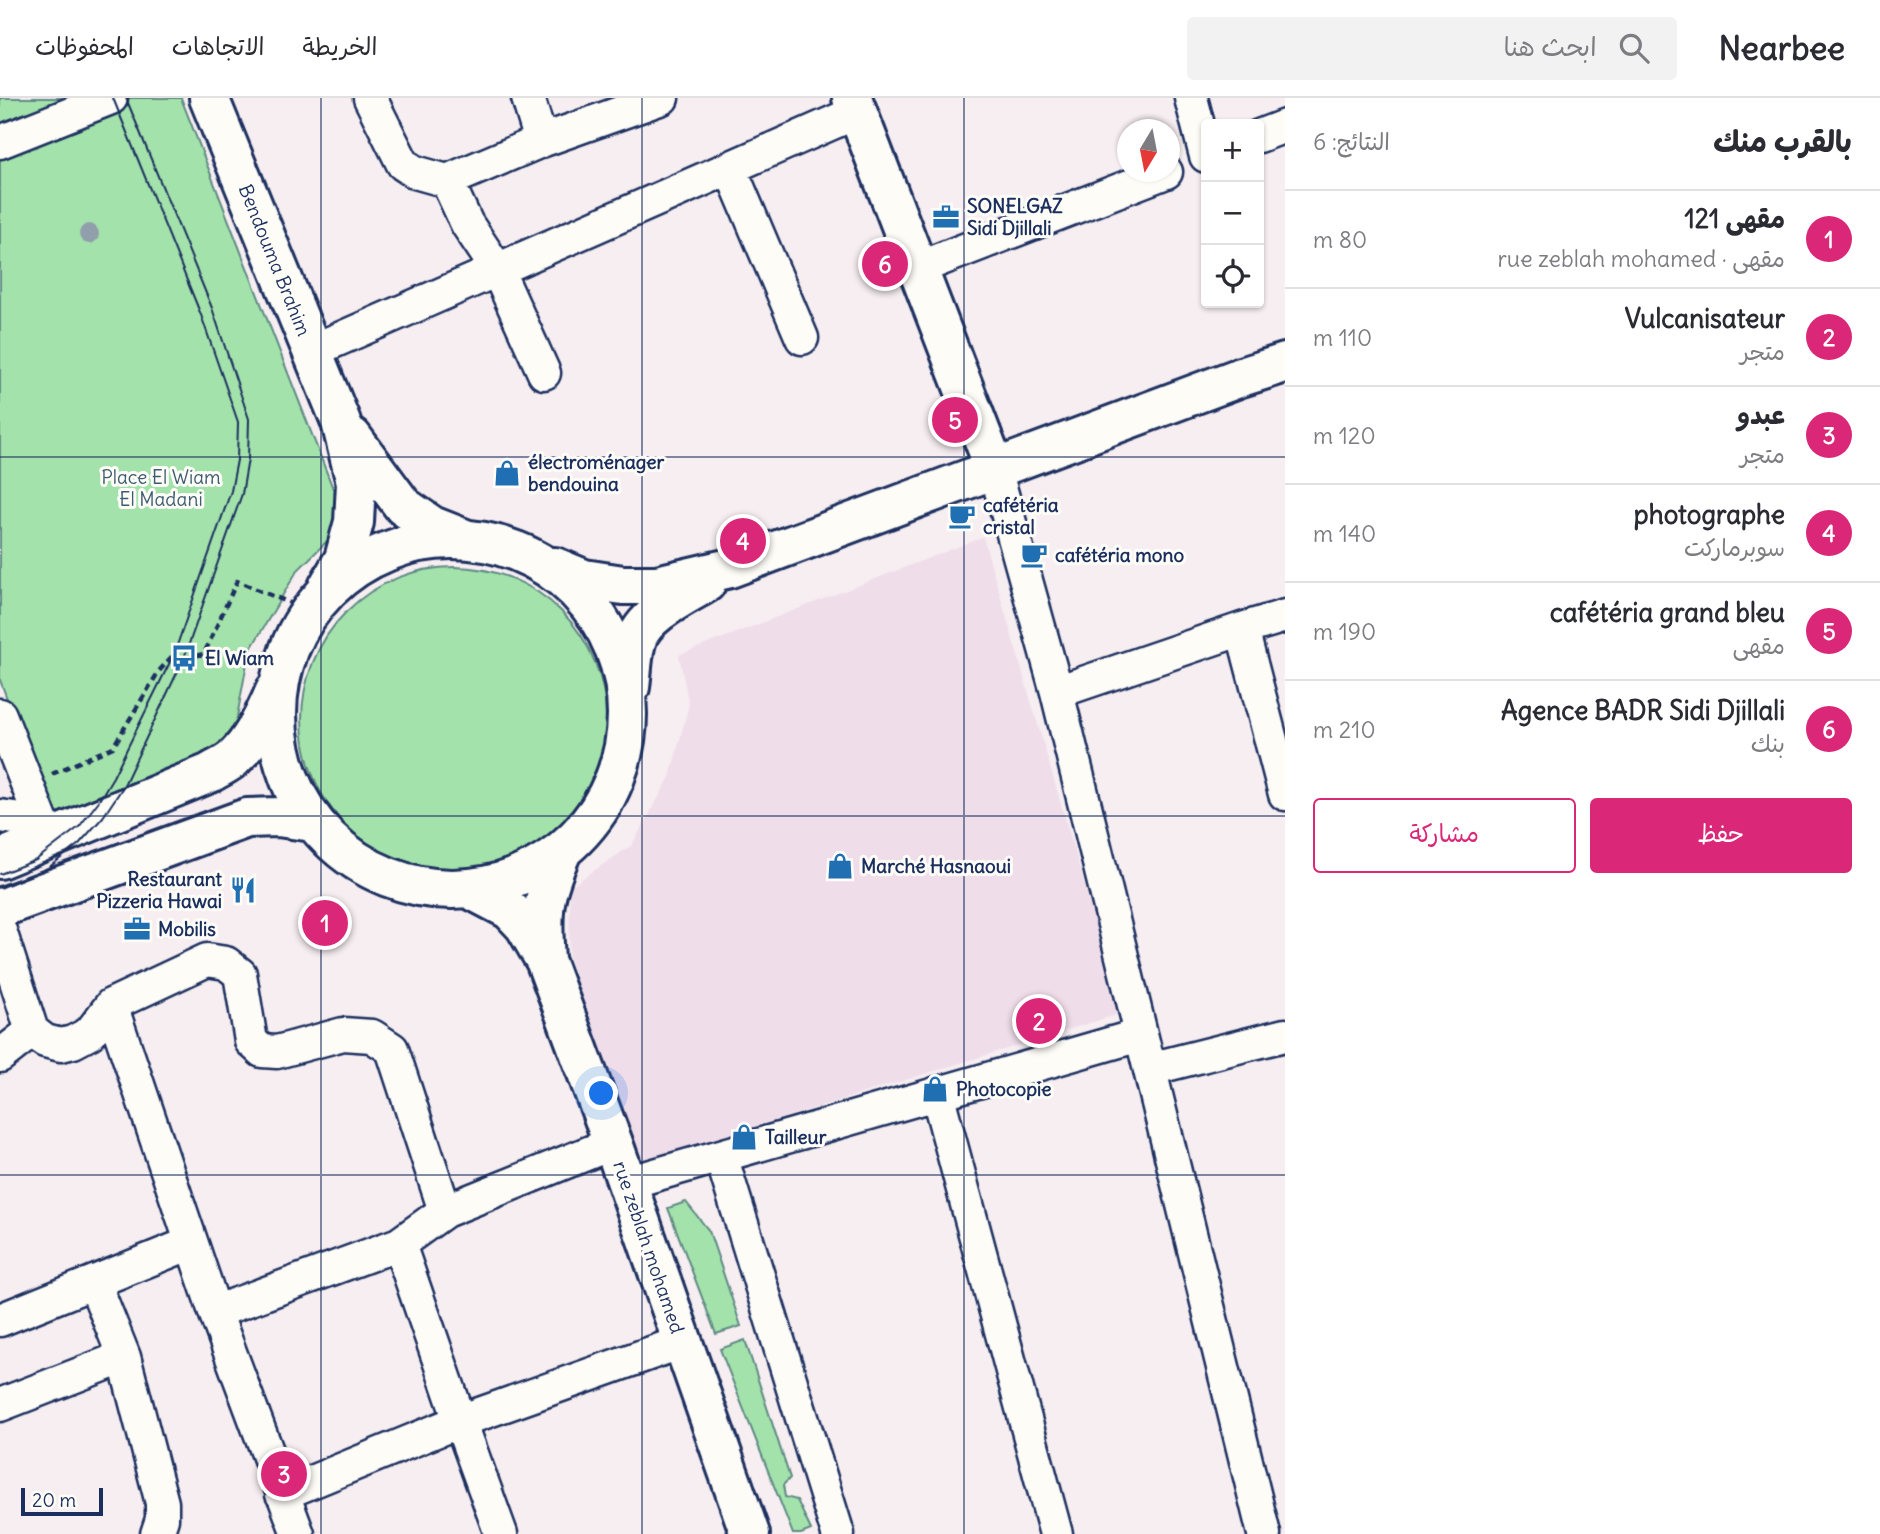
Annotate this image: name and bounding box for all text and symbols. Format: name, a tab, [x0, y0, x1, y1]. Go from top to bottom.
search box	[1187, 17, 1677, 80]
text: Nearbee	[1719, 27, 1845, 69]
icon: search	[1615, 29, 1653, 67]
text: ابحث هنا	[1503, 30, 1597, 63]
text: المحفوظات	[35, 31, 134, 61]
text: الاتجاهات	[172, 31, 265, 61]
text: الخريطة	[303, 31, 377, 61]
north arrow	[1117, 119, 1180, 182]
map controls	[1201, 119, 1264, 308]
button: +	[1201, 119, 1264, 182]
text: بالقرب منك	[1713, 122, 1852, 160]
text: النتائج: 6	[1313, 127, 1390, 156]
street label: Bendouma Brahim	[234, 181, 316, 339]
button: −	[1201, 182, 1264, 245]
place label: SONELGAZ Sidi Djillali	[967, 194, 1063, 240]
office icon: SONELGAZ Sidi Djillali	[931, 202, 961, 232]
text: مقهى 121	[1684, 202, 1785, 235]
text: 80 m	[1313, 225, 1367, 254]
text: 1	[1824, 225, 1834, 254]
pin: 6	[862, 238, 908, 290]
text: مقهى · rue zeblah mohamed	[1497, 244, 1785, 273]
button: locate	[1201, 245, 1264, 308]
text: Vulcanisateur	[1625, 302, 1785, 335]
text: 110 m	[1313, 323, 1372, 352]
text: 2	[1823, 323, 1835, 352]
text: متجر	[1740, 337, 1785, 366]
pin: 5	[932, 394, 978, 446]
text: عبدو	[1737, 398, 1785, 431]
text: 120 m	[1313, 421, 1376, 450]
text: 3	[1822, 421, 1836, 450]
text: متجر	[1740, 440, 1785, 469]
place label: électroménager bendouina	[528, 450, 665, 496]
shop icon: électroménager bendouina	[492, 458, 522, 488]
park label: Place El Wiam El Madani	[101, 465, 221, 511]
place label: cafétéria cristal	[983, 493, 1059, 539]
text: photographe	[1634, 498, 1785, 531]
cafe icon: cafétéria cristal	[947, 501, 977, 531]
pin: 4	[720, 515, 766, 567]
text: 140 m	[1313, 519, 1376, 548]
text: 4	[1822, 519, 1836, 548]
text: سوبرماركت	[1684, 533, 1785, 562]
cafe icon: cafétéria mono	[1019, 540, 1049, 570]
place label: cafétéria mono	[1055, 543, 1185, 567]
text: cafétéria grand bleu	[1550, 596, 1785, 629]
text: 190 m	[1313, 617, 1376, 646]
text: 5	[1822, 617, 1836, 646]
text: مقهى	[1732, 631, 1785, 660]
bus stop icon: El Wiam	[169, 643, 199, 673]
place label: El Wiam	[205, 646, 274, 670]
text: Agence BADR Sidi Djillali	[1501, 694, 1785, 727]
text: 210 m	[1313, 715, 1376, 744]
text: 6	[1822, 715, 1836, 744]
text: بنك	[1751, 729, 1785, 758]
button: مشاركة	[1313, 798, 1576, 873]
button: حفظ	[1590, 798, 1852, 873]
shop icon: Marché Hasnaoui	[825, 851, 855, 881]
place label: Marché Hasnaoui	[861, 854, 1011, 878]
place label: Restaurant Pizzeria Hawai	[96, 867, 223, 913]
restaurant icon: Restaurant Pizzeria Hawai	[228, 875, 258, 905]
pin: 1	[302, 897, 348, 949]
office icon: Mobilis	[122, 914, 152, 944]
place label: Mobilis	[158, 917, 216, 941]
pin: 2	[1016, 995, 1062, 1047]
shop icon: Photocopie	[920, 1074, 950, 1104]
your location	[584, 1076, 618, 1110]
place label: Photocopie	[956, 1077, 1052, 1101]
shop icon: Tailleur	[729, 1122, 759, 1152]
place label: Tailleur	[765, 1125, 827, 1149]
street label: rue zeblah mohamed	[608, 1158, 690, 1336]
pin: 3	[261, 1448, 307, 1500]
scale bar	[21, 1485, 103, 1517]
text: 20 m	[32, 1488, 76, 1512]

